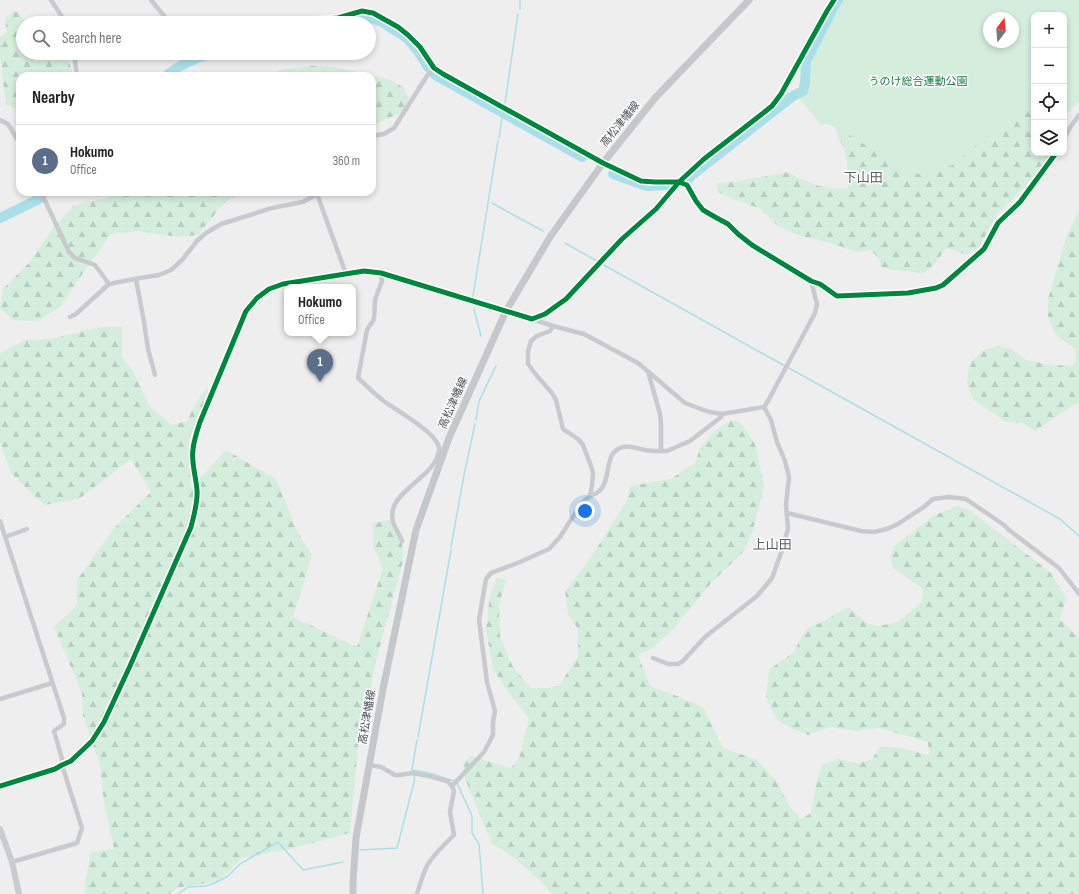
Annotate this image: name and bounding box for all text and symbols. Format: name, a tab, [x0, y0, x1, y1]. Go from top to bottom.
north arrow	[983, 12, 1019, 48]
map controls	[1031, 12, 1067, 156]
button: +	[1031, 12, 1067, 48]
search box	[16, 16, 376, 60]
icon: search	[30, 27, 52, 49]
text: Search here	[62, 29, 122, 48]
button: −	[1031, 48, 1067, 84]
park label: うのけ総合運動公園	[869, 75, 968, 88]
button: locate	[1031, 84, 1067, 120]
text: Nearby	[32, 88, 75, 108]
street label: 高松津幡線	[598, 99, 642, 149]
button: layers	[1031, 120, 1067, 156]
text: Hokumo	[70, 143, 114, 162]
text: 1	[42, 153, 48, 169]
text: 360 m	[333, 153, 360, 169]
text: Office	[70, 162, 97, 178]
district label: 下山田	[843, 170, 883, 186]
popup	[284, 284, 356, 336]
text: Hokumo	[298, 293, 342, 312]
text: Office	[298, 312, 325, 328]
pin: 1	[307, 349, 333, 382]
street label: 高松津幡線	[436, 375, 470, 431]
your location	[575, 501, 595, 521]
district label: 上山田	[752, 537, 792, 553]
street label: 高松津幡線	[356, 689, 378, 745]

